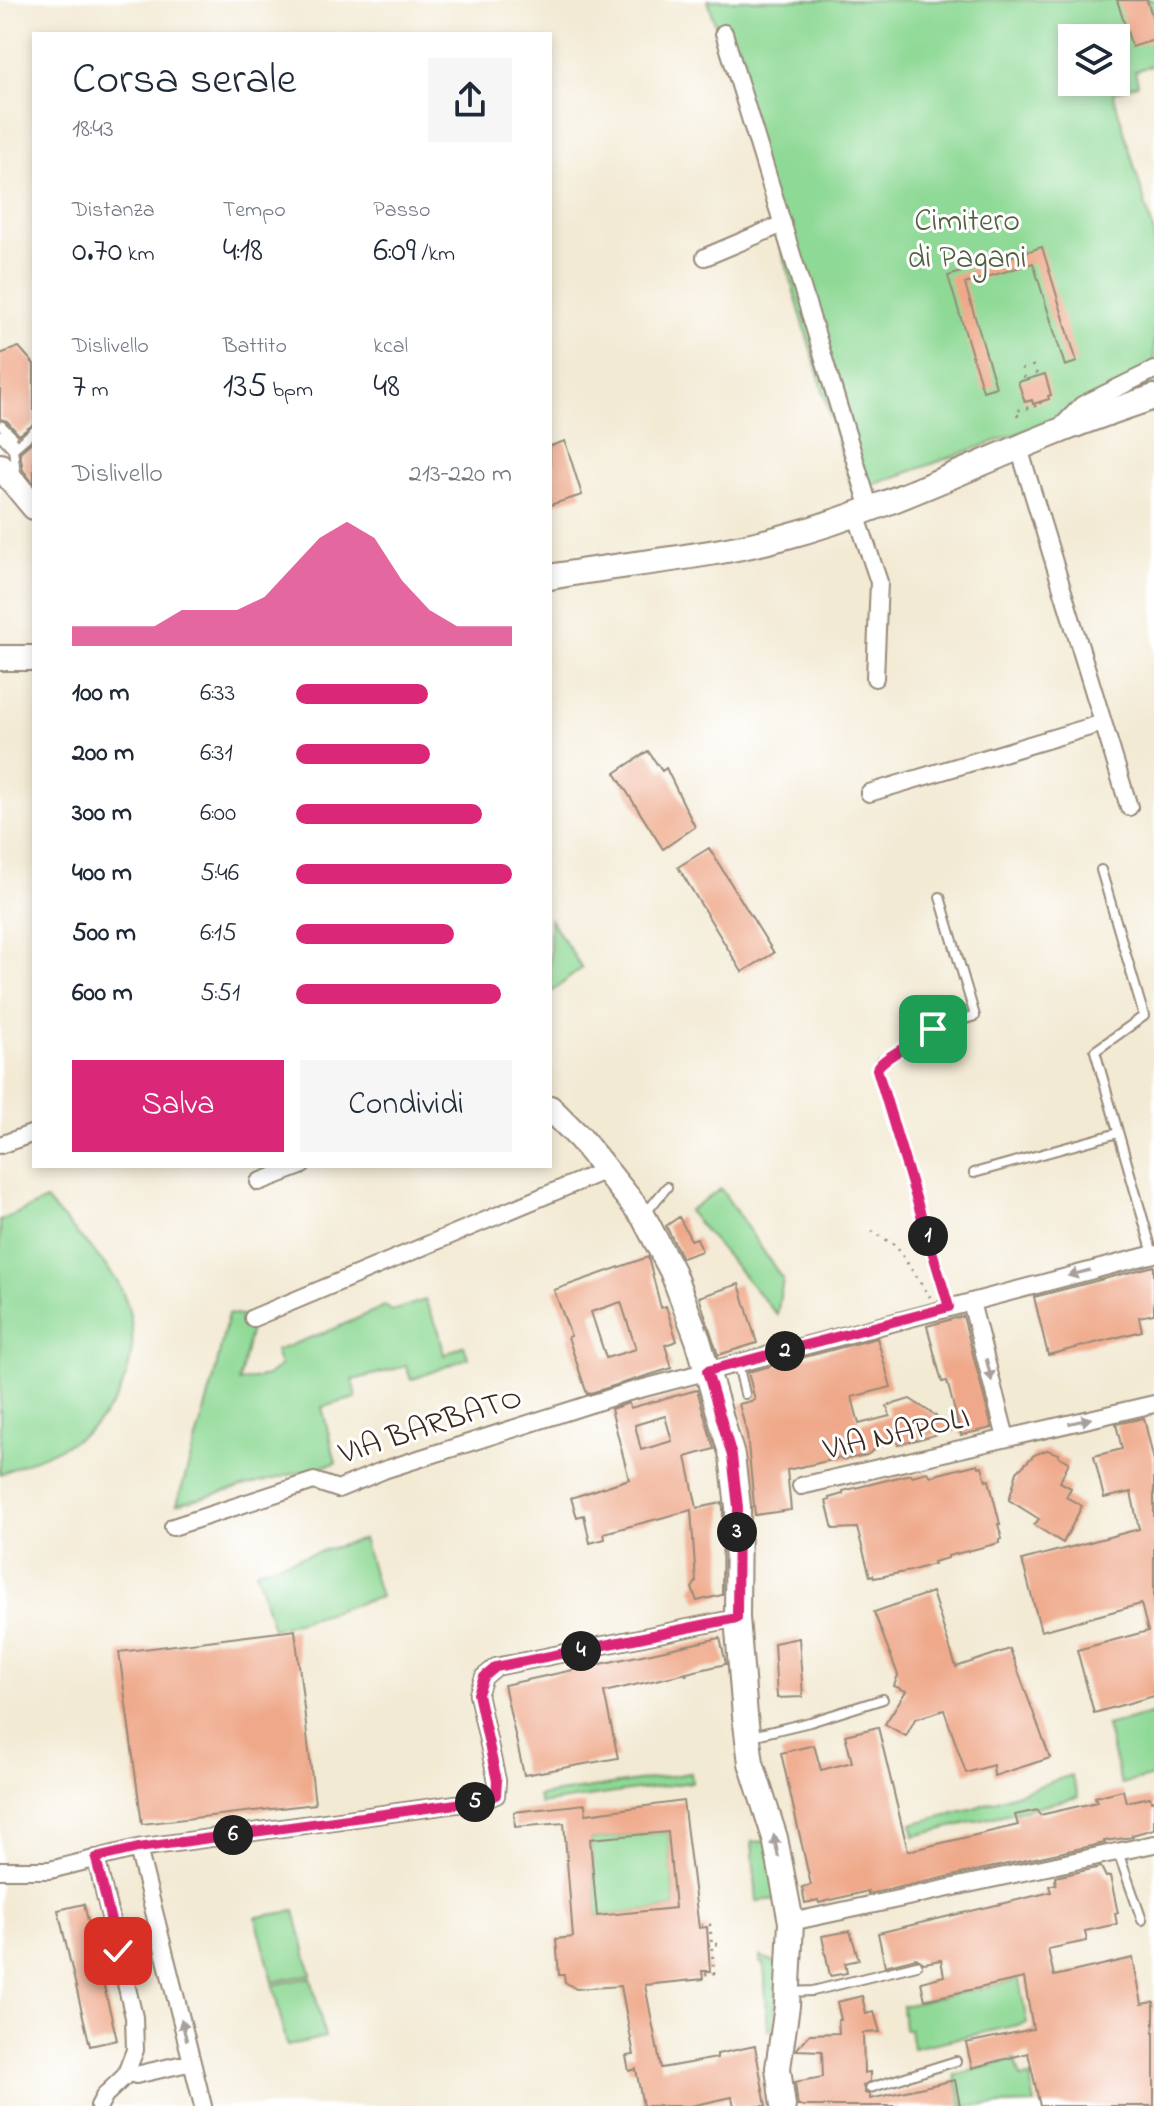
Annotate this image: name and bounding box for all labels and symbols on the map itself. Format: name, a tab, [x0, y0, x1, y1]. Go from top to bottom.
park label: Cimitero di Pagani	[908, 199, 1026, 283]
pin	[899, 995, 967, 1063]
pin: 1	[908, 1216, 948, 1256]
one-way arrow	[1066, 1268, 1091, 1280]
pin: 2	[765, 1331, 805, 1371]
one-way arrow	[983, 1358, 995, 1383]
street label: VIA BARBATO	[333, 1375, 529, 1479]
street label: VIA NAPOLI	[818, 1395, 975, 1475]
one-way arrow	[1067, 1414, 1092, 1427]
pin: 3	[717, 1512, 757, 1552]
pin: 4	[561, 1631, 601, 1671]
pin: 5	[455, 1782, 495, 1822]
pin: 6	[213, 1815, 253, 1855]
one-way arrow	[769, 1833, 782, 1858]
pin	[84, 1917, 152, 1985]
one-way arrow	[177, 2018, 190, 2043]

